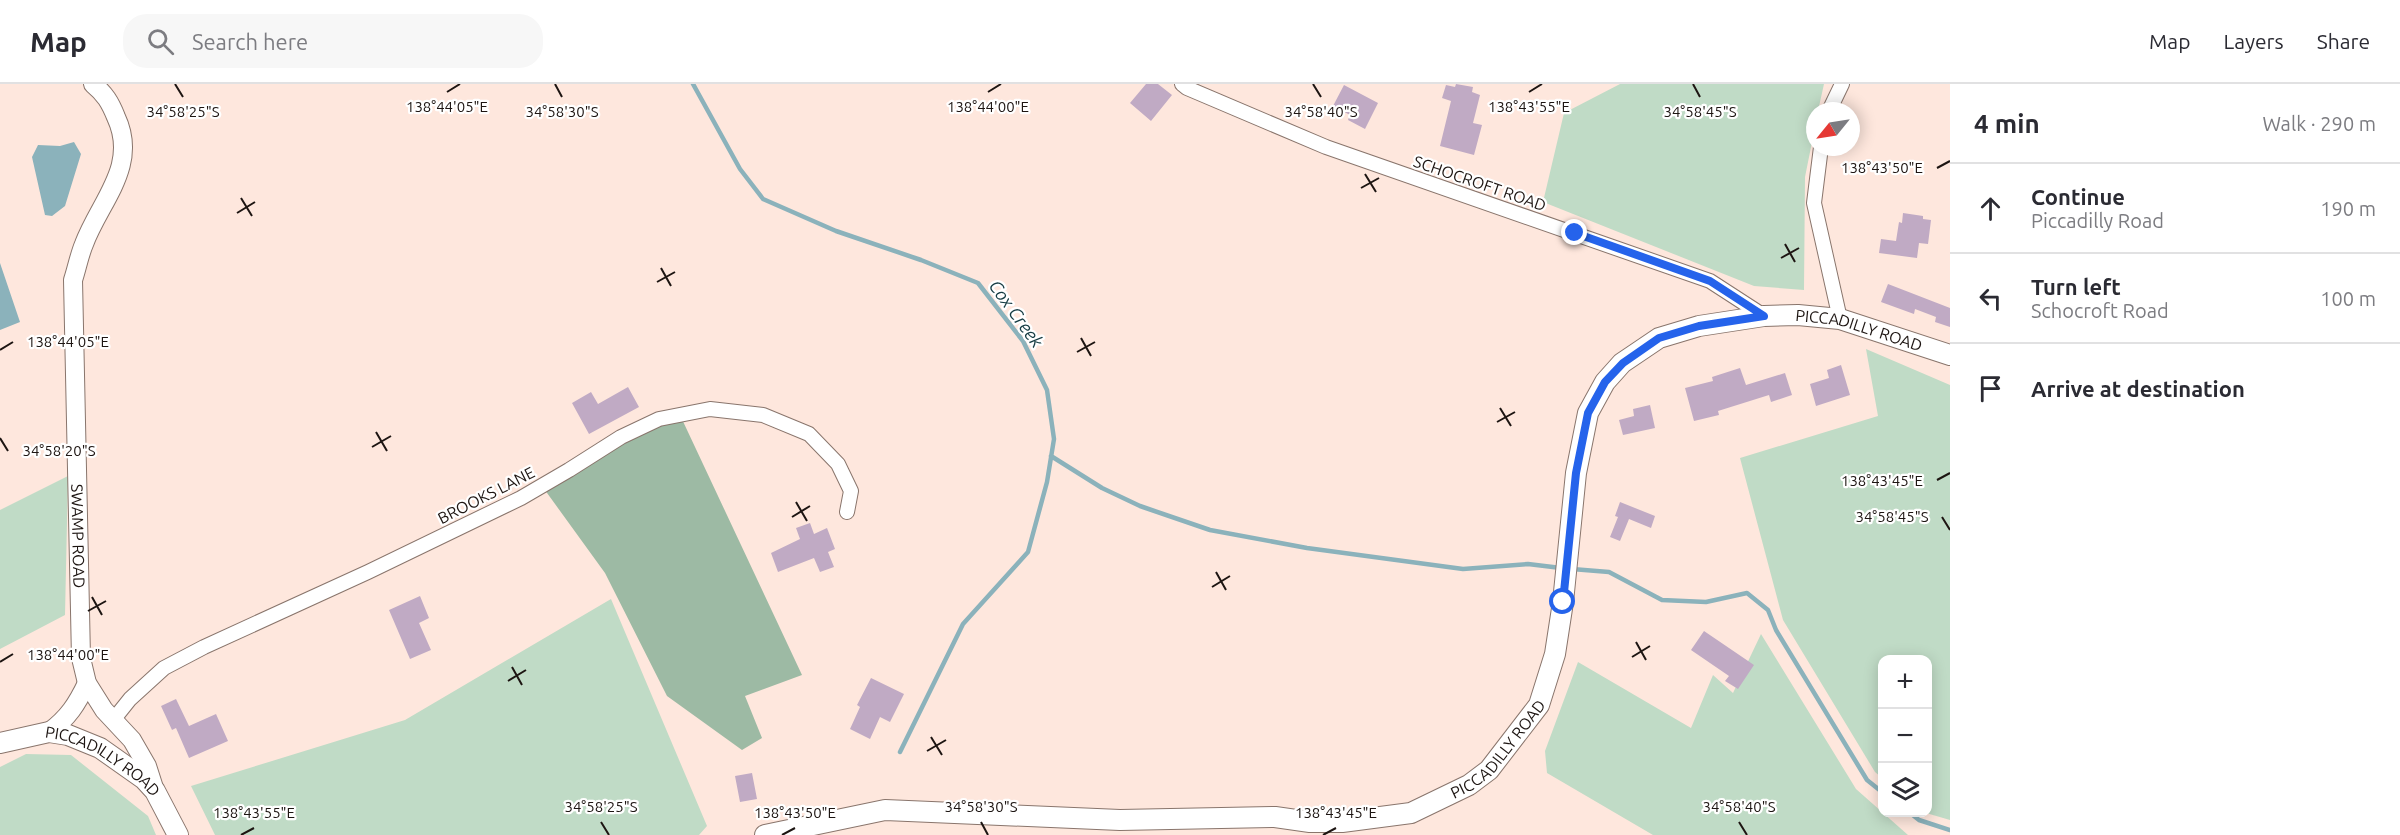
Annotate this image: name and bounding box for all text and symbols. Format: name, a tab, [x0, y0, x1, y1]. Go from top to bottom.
search box	[123, 14, 543, 68]
icon: search	[144, 25, 177, 58]
text: Map	[30, 26, 87, 57]
text: Search here	[192, 29, 308, 54]
text: Map	[2149, 29, 2190, 53]
text: Layers	[2223, 29, 2284, 53]
text: Share	[2317, 29, 2370, 53]
text: 138°44'05"E	[406, 98, 488, 115]
text: 138°44'00"E	[947, 98, 1029, 115]
text: 138°43'55"E	[1488, 98, 1570, 115]
north arrow	[1806, 102, 1860, 156]
text: 34°58'25"S	[146, 103, 220, 120]
text: 34°58'30"S	[525, 103, 599, 120]
text: 34°58'40"S	[1284, 103, 1358, 120]
text: 34°58'45"S	[1663, 103, 1737, 120]
text: 4 min	[1974, 109, 2040, 138]
text: Walk · 290 m	[2263, 112, 2376, 135]
street label: SCHOCROFT ROAD	[1411, 152, 1549, 214]
text: 138°43'50"E	[1841, 159, 1923, 176]
text: Continue	[2031, 184, 2125, 209]
icon: ahead	[1974, 192, 2007, 225]
text: 190 m	[2320, 197, 2376, 220]
text: Piccadilly Road	[2031, 209, 2164, 232]
route end	[1561, 219, 1587, 245]
text: Turn left	[2031, 274, 2121, 299]
water label: Cox Creek	[986, 276, 1048, 352]
icon: left	[1974, 282, 2007, 315]
text: 100 m	[2320, 287, 2376, 310]
text: Schocroft Road	[2031, 299, 2169, 322]
street label: PICCADILLY ROAD	[1795, 306, 1925, 354]
text: 138°44'05"E	[27, 333, 109, 350]
icon: arrive	[1974, 372, 2007, 405]
text: Arrive at destination	[2031, 376, 2245, 401]
text: 34°58'20"S	[22, 442, 96, 459]
street label: BROOKS LANE	[435, 463, 537, 527]
text: 138°43'45"E	[1841, 472, 1923, 489]
street label: SWAMP ROAD	[68, 484, 89, 588]
text: 34°58'45"S	[1855, 508, 1929, 525]
route start	[1549, 588, 1575, 614]
text: 138°44'00"E	[27, 646, 109, 663]
map controls	[1878, 655, 1932, 817]
button: +	[1878, 655, 1932, 709]
street label: PICCADILLY ROAD	[1447, 696, 1549, 802]
button: −	[1878, 709, 1932, 763]
street label: PICCADILLY ROAD	[44, 723, 164, 800]
button: layers	[1878, 763, 1932, 817]
text: 34°58'25"S	[564, 798, 638, 815]
text: 34°58'30"S	[944, 798, 1018, 815]
text: 34°58'40"S	[1702, 798, 1776, 815]
text: 138°43'55"E	[213, 804, 295, 821]
text: 138°43'50"E	[754, 804, 836, 821]
text: 138°43'45"E	[1295, 804, 1377, 821]

